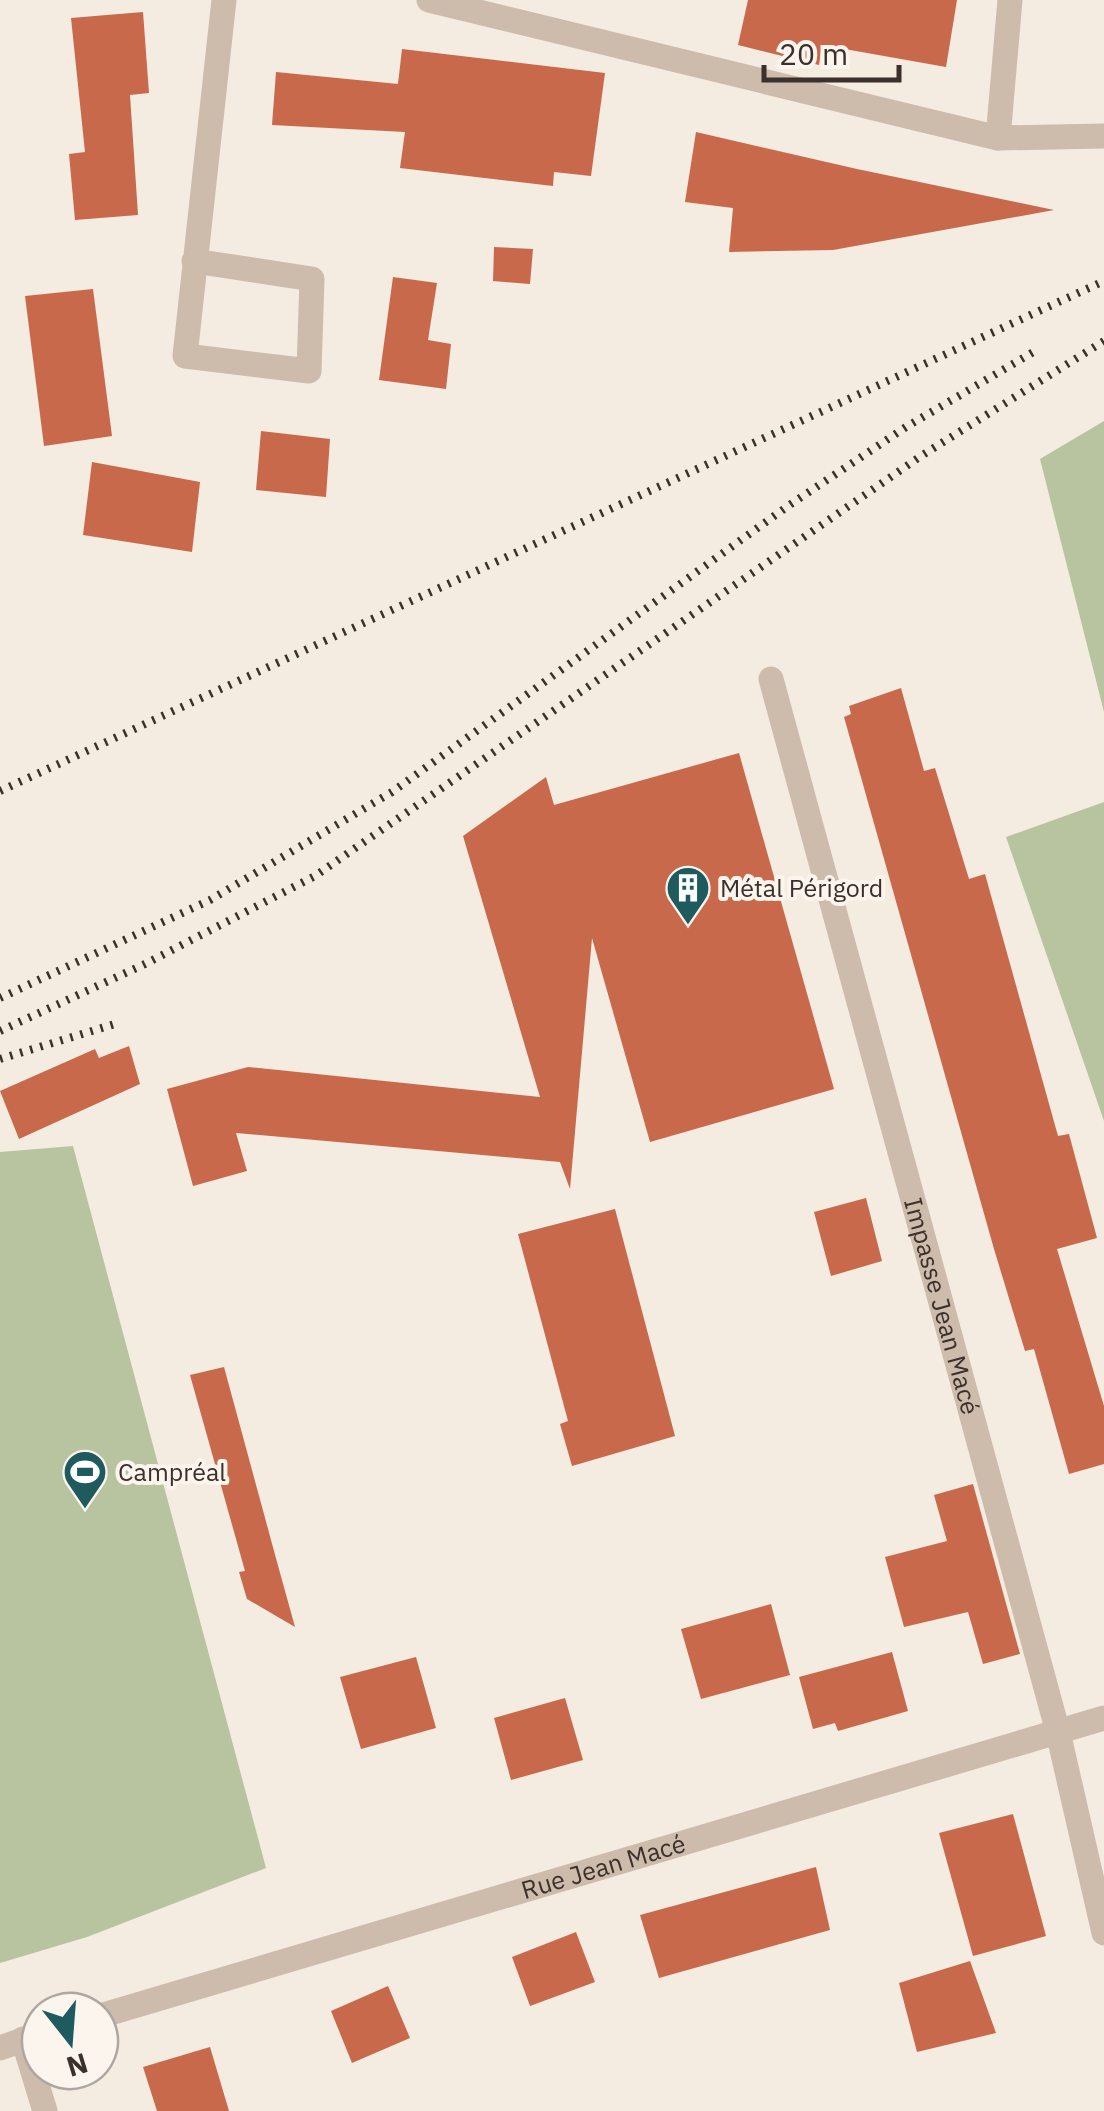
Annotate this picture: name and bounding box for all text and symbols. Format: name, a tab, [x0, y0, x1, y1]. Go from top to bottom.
scale bar	[764, 20, 899, 82]
text: 20 m	[779, 34, 848, 73]
building icon: Métal Périgord	[665, 865, 711, 926]
place label: Métal Périgord	[720, 871, 883, 904]
street label: Impasse Jean Macé	[897, 1194, 988, 1418]
sports icon: Campréal	[62, 1449, 108, 1510]
place label: Campréal	[118, 1455, 226, 1488]
street label: Rue Jean Macé	[517, 1826, 689, 1906]
north arrow	[20, 1991, 120, 2091]
text: N	[62, 2045, 93, 2086]

